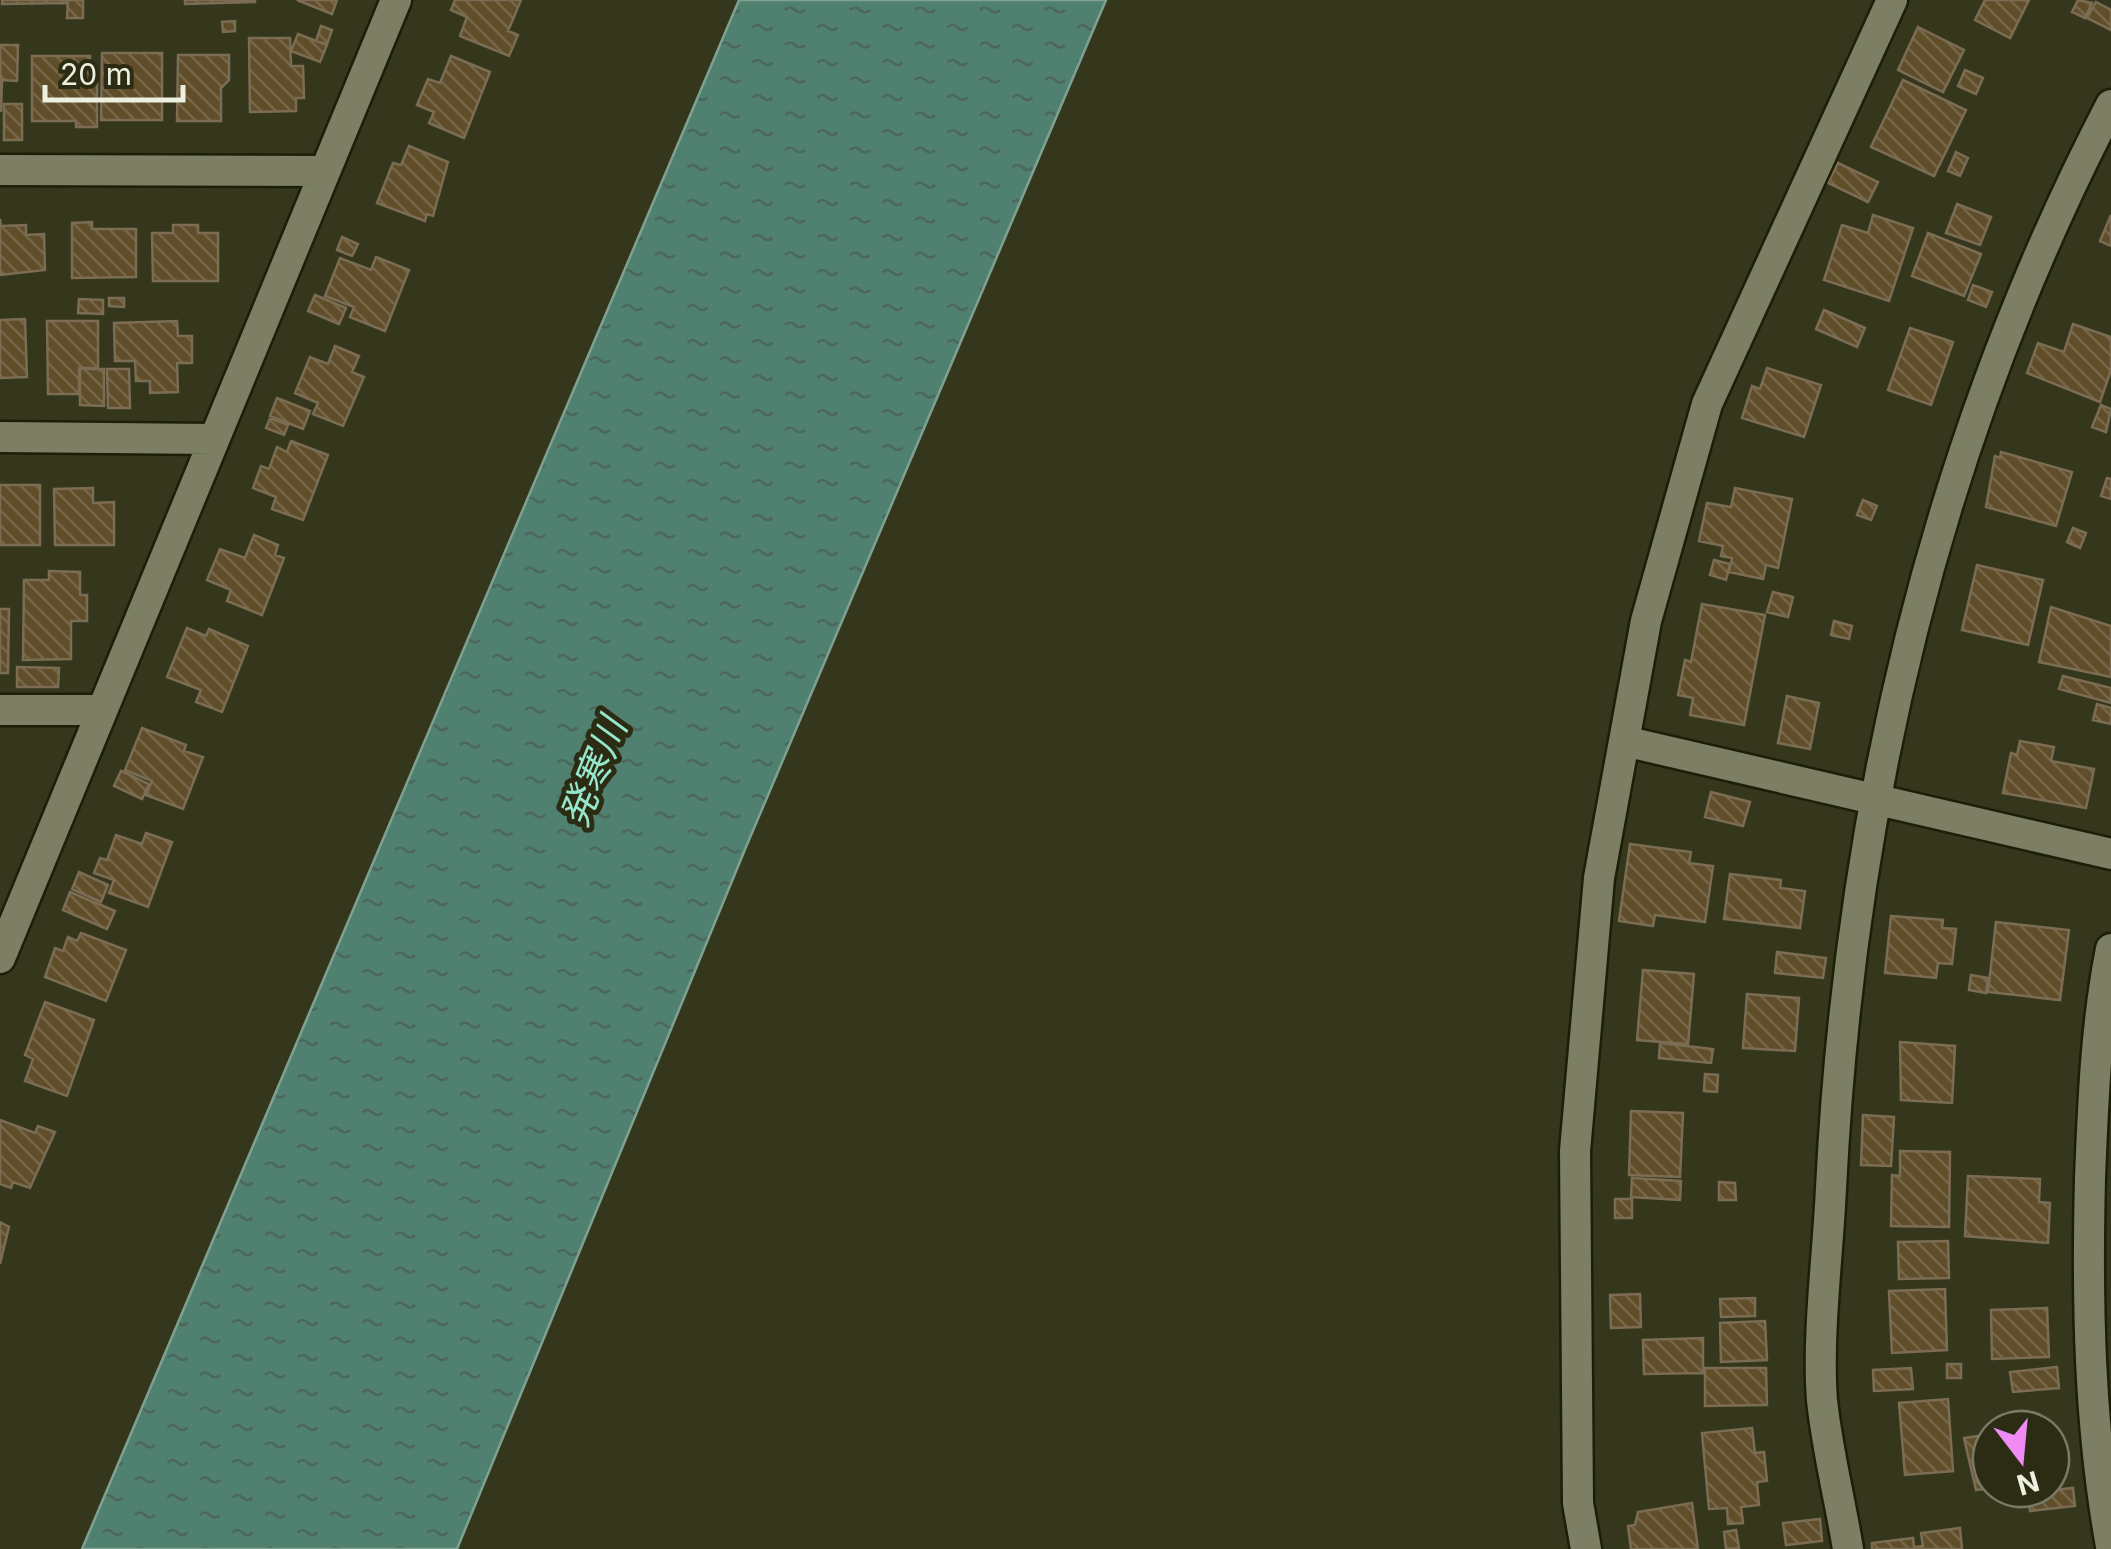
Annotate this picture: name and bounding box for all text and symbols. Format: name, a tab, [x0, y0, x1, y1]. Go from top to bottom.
scale bar	[45, 40, 182, 102]
text: 20 m	[60, 56, 132, 92]
water label: 発寒川	[550, 707, 637, 833]
north arrow	[1971, 1409, 2071, 1509]
text: N	[2013, 1464, 2043, 1502]

